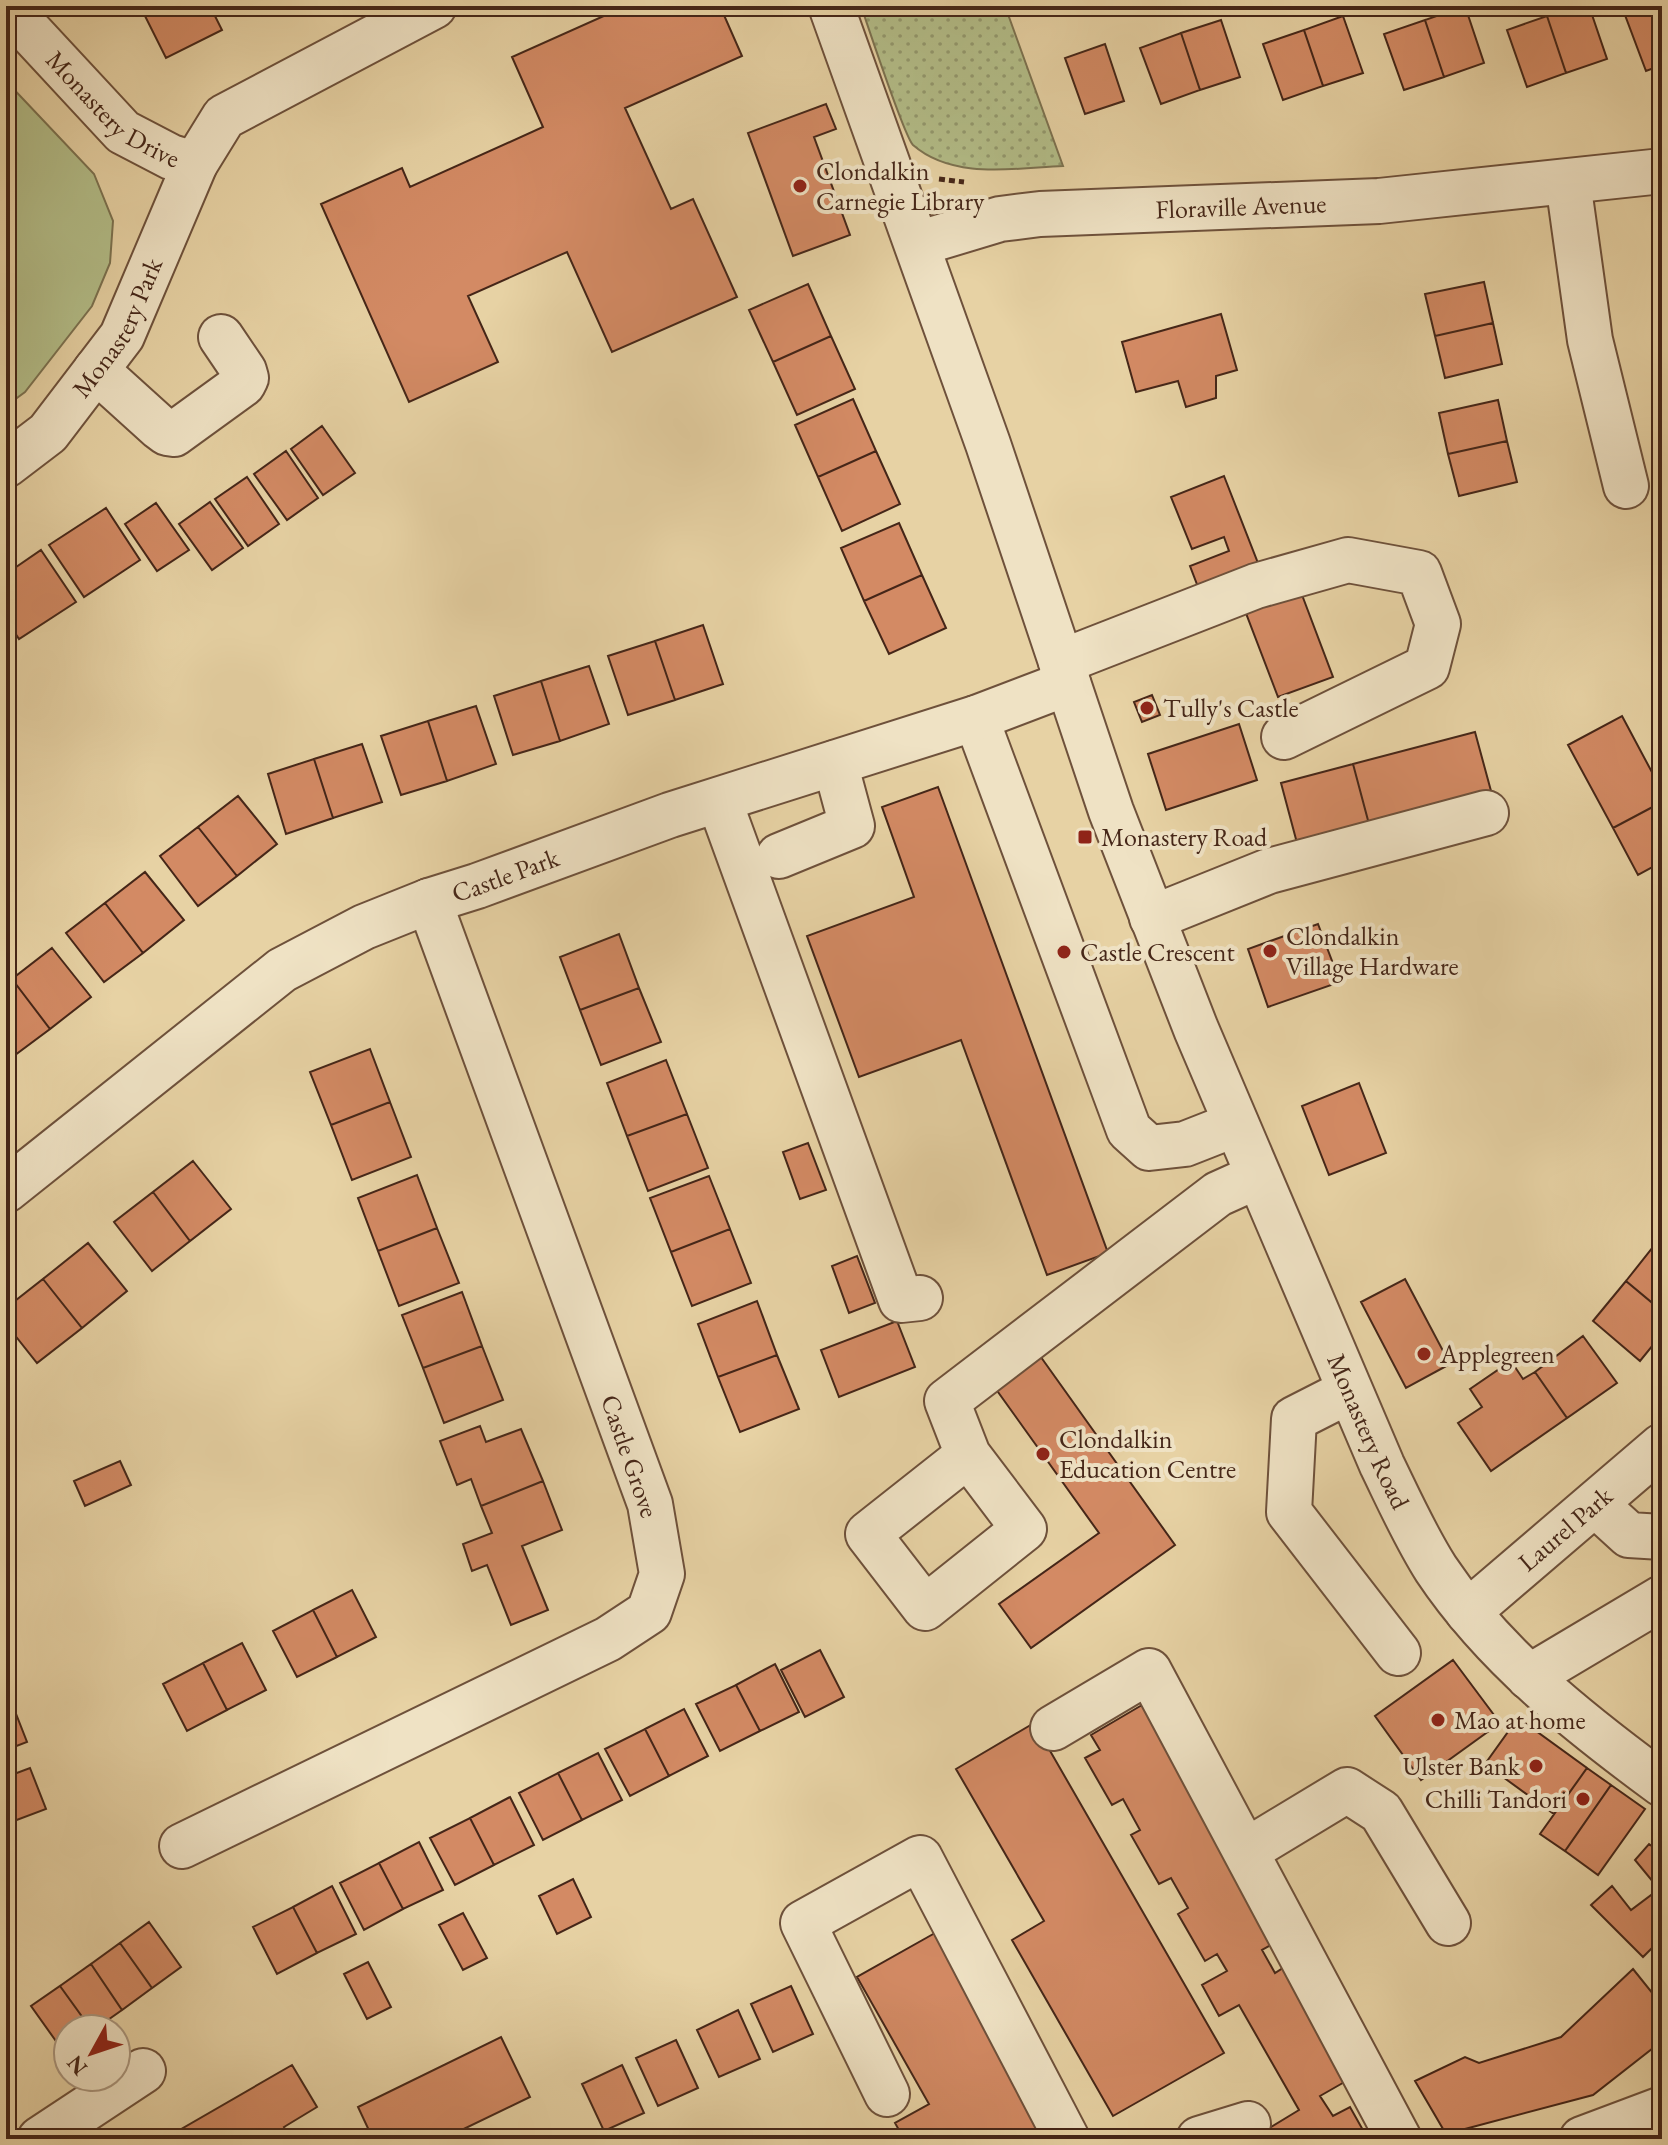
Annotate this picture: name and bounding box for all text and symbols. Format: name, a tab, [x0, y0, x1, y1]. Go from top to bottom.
street label: Monastery Drive	[39, 43, 183, 175]
place label: Clondalkin Carnegie Library	[816, 154, 985, 218]
marker: Clondalkin Carnegie Library	[791, 177, 809, 195]
street label: Floraville Avenue	[1155, 186, 1327, 227]
street label: Monastery Park	[64, 252, 171, 404]
place label: Tully's Castle	[1163, 691, 1299, 725]
marker: Tully's Castle	[1138, 699, 1156, 717]
place label: Monastery Road	[1101, 820, 1268, 854]
marker: Monastery Road	[1076, 828, 1094, 846]
street label: Castle Park	[448, 840, 564, 910]
place label: Clondalkin Village Hardware	[1286, 919, 1459, 983]
place label: Castle Crescent	[1080, 935, 1235, 969]
marker: Clondalkin Village Hardware	[1261, 942, 1279, 960]
marker: Castle Crescent	[1055, 943, 1073, 961]
place label: Applegreen	[1439, 1337, 1555, 1371]
marker: Applegreen	[1415, 1345, 1433, 1363]
street label: Monastery Road	[1319, 1348, 1418, 1515]
street label: Castle Grove	[593, 1390, 667, 1522]
place label: Clondalkin Education Centre	[1059, 1422, 1236, 1486]
marker: Clondalkin Education Centre	[1034, 1445, 1052, 1463]
street label: Laurel Park	[1511, 1478, 1620, 1579]
place label: Mao at home	[1454, 1703, 1586, 1737]
marker: Mao at home	[1429, 1711, 1447, 1729]
place label: Ulster Bank	[1402, 1749, 1521, 1783]
marker: Ulster Bank	[1527, 1757, 1545, 1775]
place label: Chilli Tandori	[1425, 1782, 1567, 1816]
marker: Chilli Tandori	[1574, 1790, 1592, 1808]
north arrow	[52, 2013, 132, 2093]
text: N	[60, 2049, 94, 2082]

